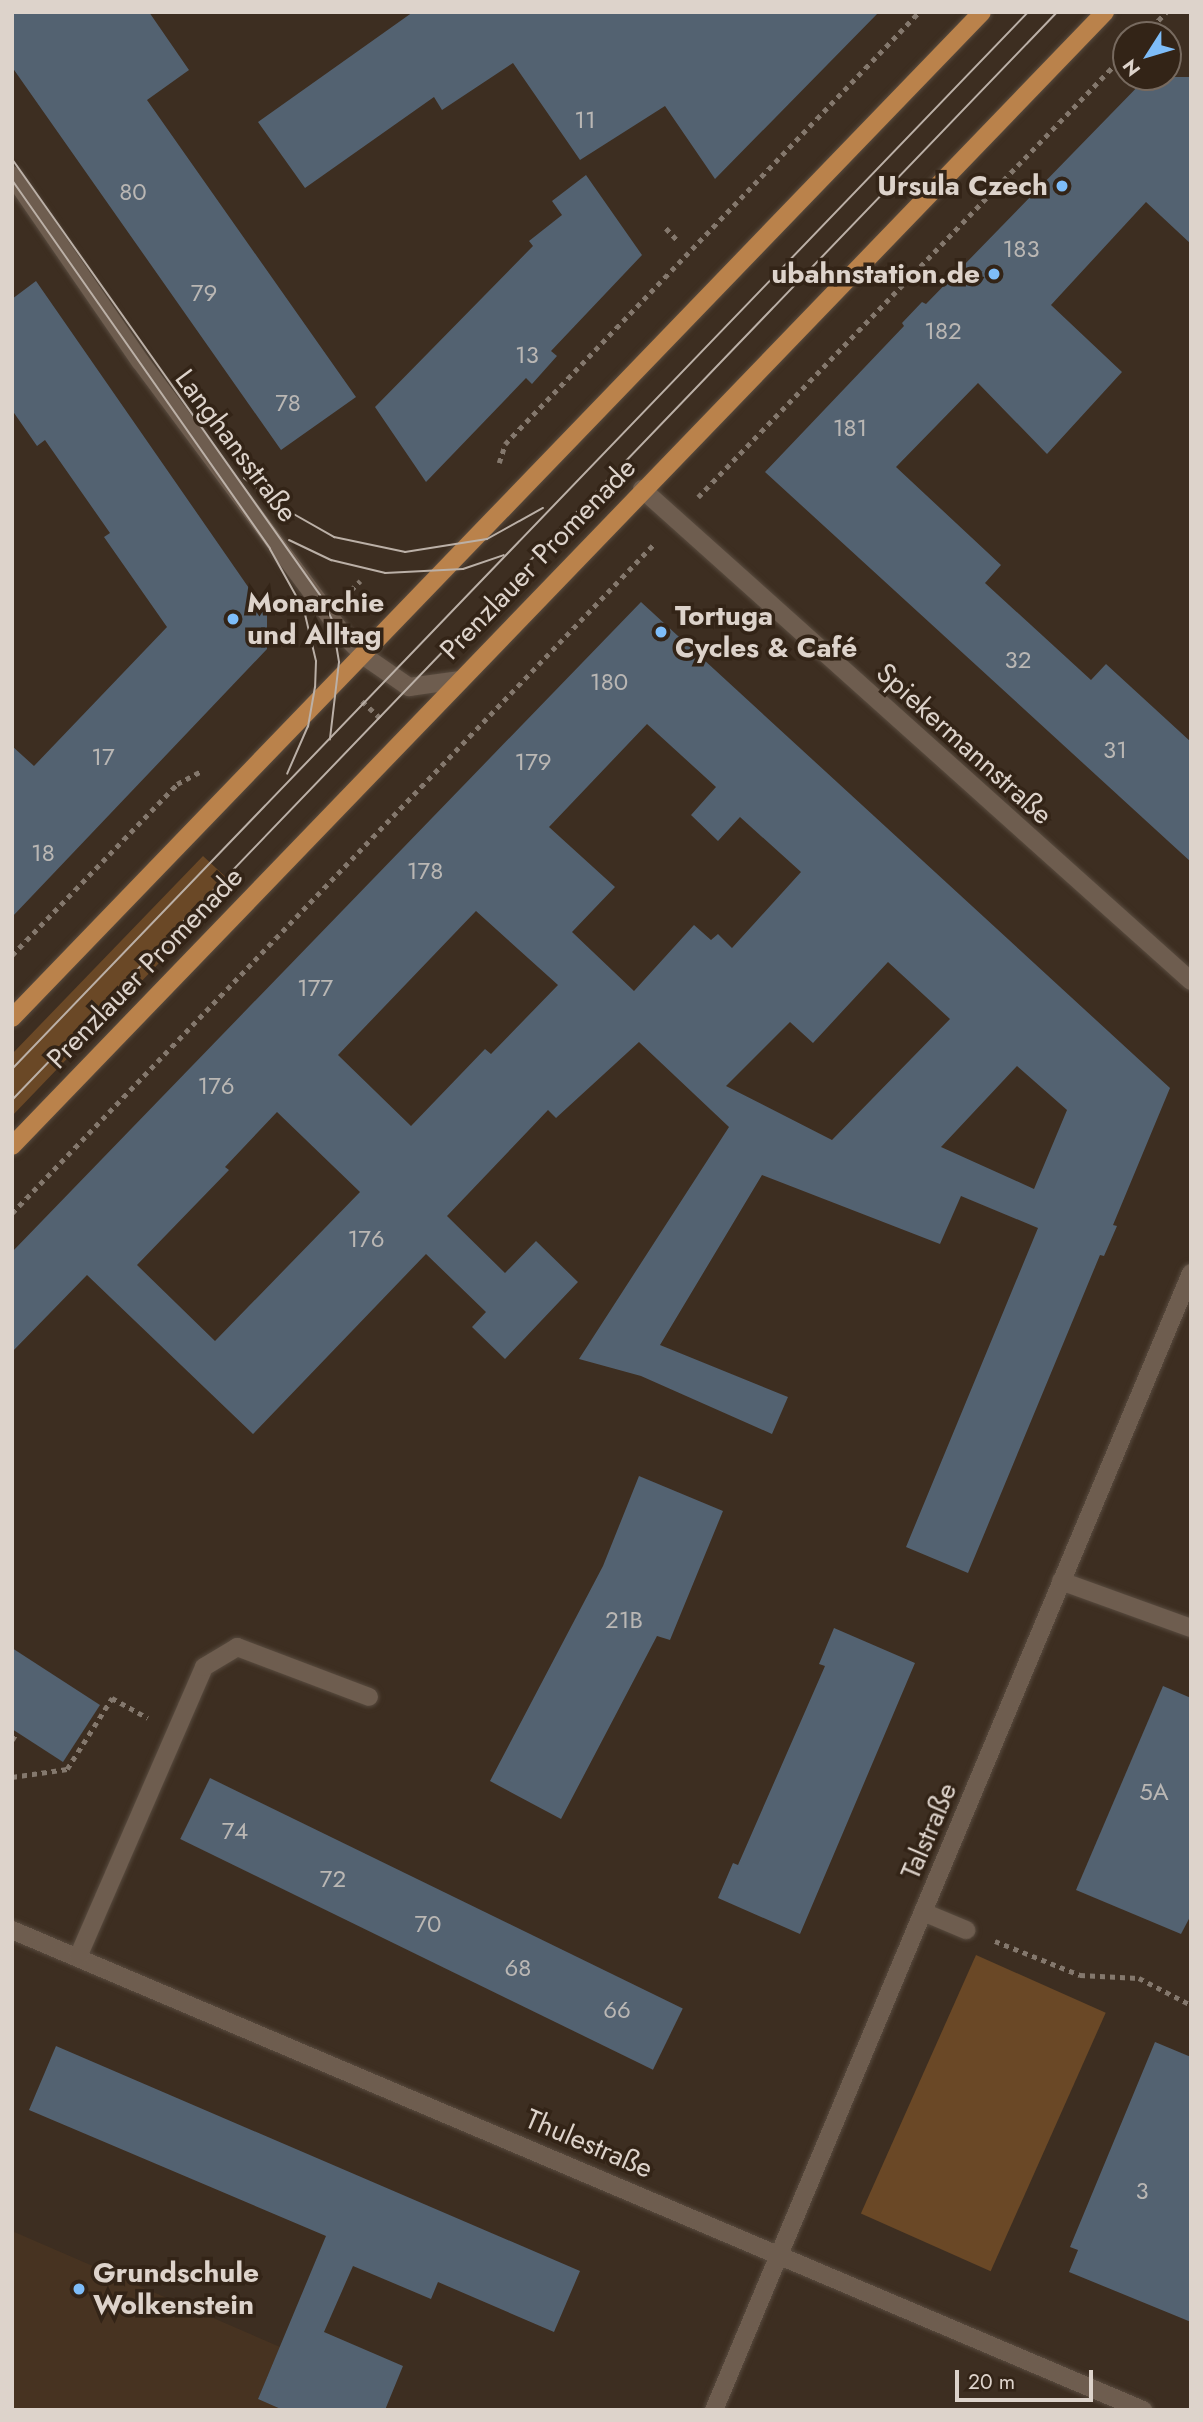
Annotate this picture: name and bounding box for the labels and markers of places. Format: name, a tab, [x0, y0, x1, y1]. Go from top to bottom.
place label: Ursula Czech	[877, 169, 1048, 203]
marker: Ursula Czech	[1054, 178, 1070, 194]
place label: ubahnstation.de	[771, 257, 980, 291]
marker: ubahnstation.de	[986, 266, 1002, 282]
place label: Monarchie und Alltag	[247, 586, 384, 652]
place label: Tortuga Cycles & Café	[675, 599, 857, 665]
marker: Monarchie und Alltag	[225, 611, 241, 627]
marker: Tortuga Cycles & Café	[653, 624, 669, 640]
place label: Grundschule Wolkenstein	[93, 2256, 259, 2322]
marker: Grundschule Wolkenstein	[71, 2281, 87, 2297]

